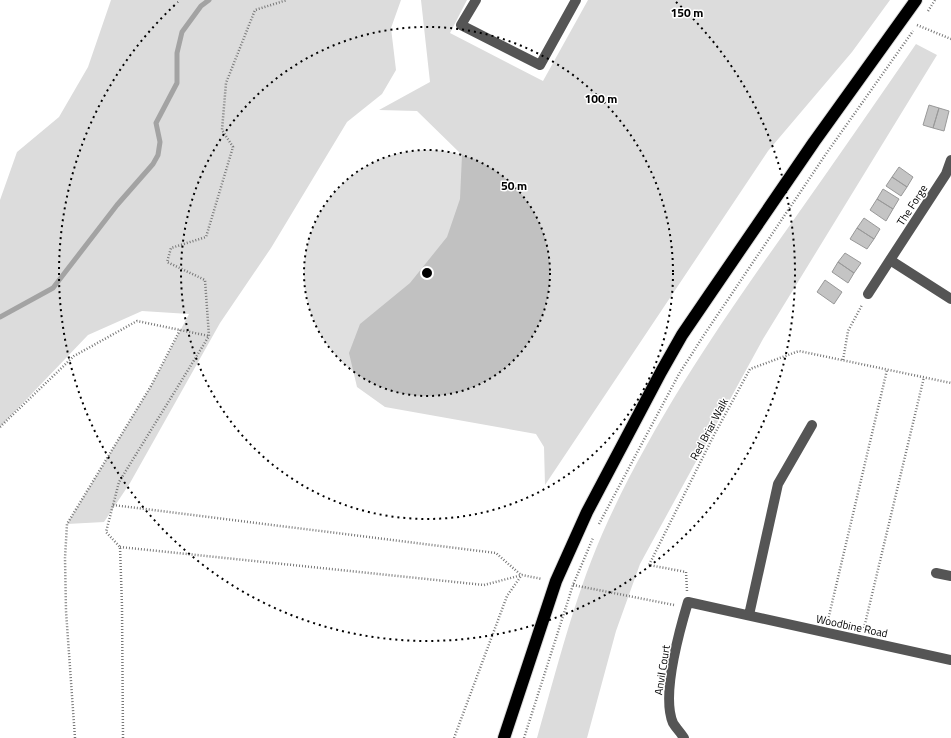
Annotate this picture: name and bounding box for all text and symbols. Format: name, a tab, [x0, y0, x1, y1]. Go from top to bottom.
text: 150 m	[671, 3, 703, 22]
text: 100 m	[585, 89, 617, 108]
text: 50 m	[501, 176, 527, 195]
street label: The Forge	[893, 181, 931, 229]
centre of rings	[420, 266, 434, 280]
street label: Red Briar Walk	[686, 395, 732, 463]
street label: Woodbine Road	[815, 611, 889, 641]
street label: Anvil Court	[650, 644, 674, 696]

